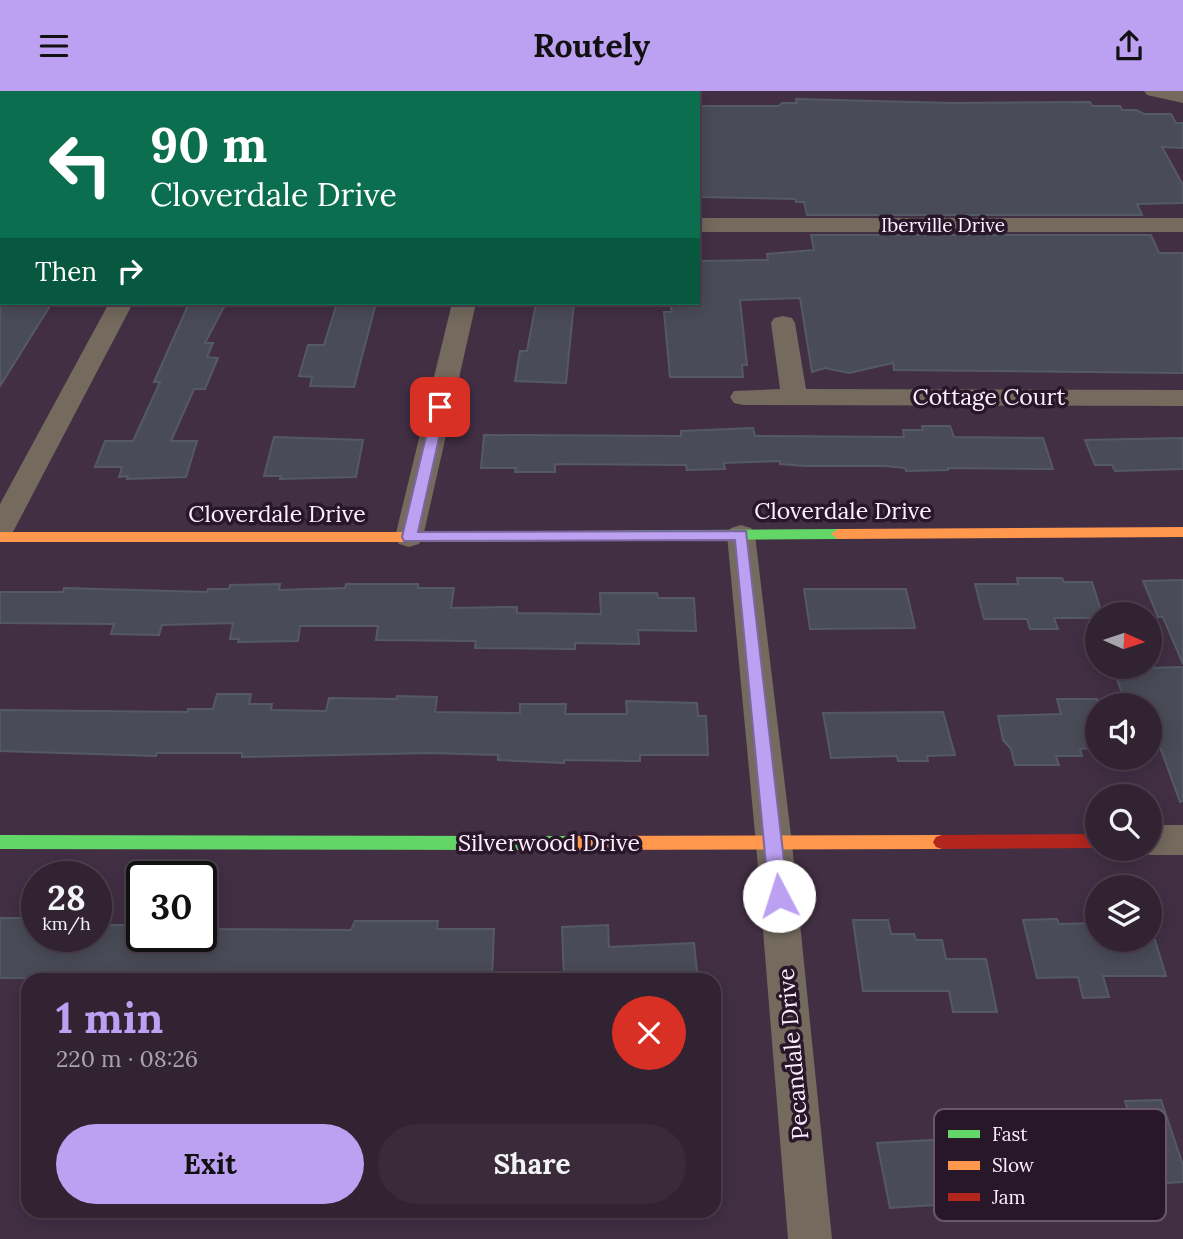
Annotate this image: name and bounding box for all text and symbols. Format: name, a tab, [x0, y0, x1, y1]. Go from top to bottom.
text: Routely	[533, 25, 650, 66]
icon: menu	[35, 27, 73, 65]
icon: share	[1110, 27, 1148, 65]
text: 90 m	[150, 113, 267, 175]
icon: left	[35, 119, 126, 210]
text: Cloverdale Drive	[150, 174, 397, 215]
street label: Iberville Drive	[881, 213, 1005, 237]
icon: right	[111, 252, 149, 290]
text: Then	[35, 255, 97, 288]
pin	[410, 377, 470, 437]
street label: Cottage Court	[913, 382, 1066, 411]
icon: arrive	[421, 388, 459, 426]
street label: Cloverdale Drive	[754, 496, 932, 525]
street label: Cloverdale Drive	[188, 499, 366, 528]
north arrow	[1085, 602, 1162, 679]
map controls	[1085, 602, 1162, 952]
button: sound	[1085, 693, 1162, 770]
button: search	[1085, 784, 1162, 861]
street label: Silverwood Drive	[458, 828, 640, 857]
position arrow	[742, 859, 816, 933]
speed limit sign: 30	[126, 861, 217, 952]
text: 28	[47, 875, 86, 920]
button: layers	[1085, 875, 1162, 952]
text: km/h	[42, 912, 91, 935]
street label: Pecandale Drive	[771, 967, 814, 1141]
text: 1 min	[56, 991, 163, 1045]
button: close	[612, 996, 686, 1070]
text: 220 m · 08:26	[56, 1044, 198, 1073]
legend	[934, 1109, 1166, 1221]
text: Fast	[992, 1122, 1028, 1146]
button: Exit	[56, 1124, 364, 1204]
button: Share	[378, 1124, 686, 1204]
text: Slow	[992, 1153, 1035, 1177]
text: Jam	[991, 1185, 1026, 1209]

